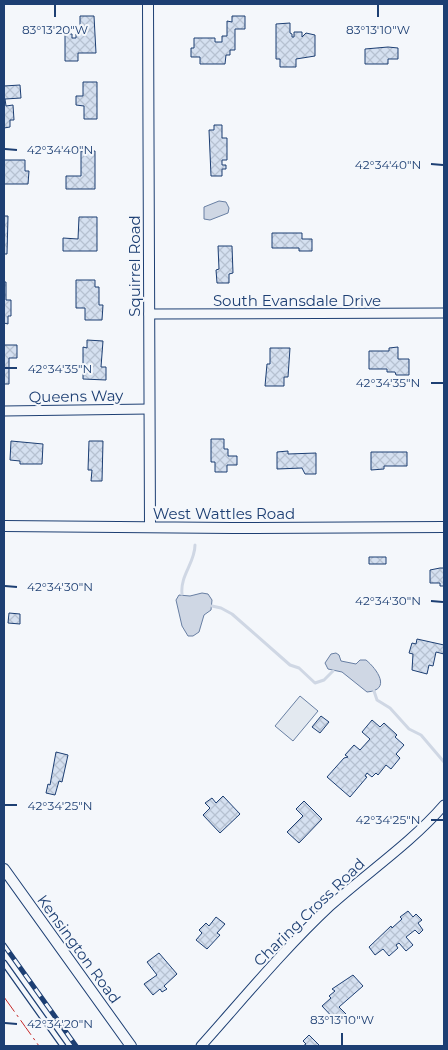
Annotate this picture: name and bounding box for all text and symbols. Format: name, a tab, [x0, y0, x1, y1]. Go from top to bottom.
text: 83°13'20"W	[22, 22, 88, 37]
text: 83°13'10"W	[346, 22, 410, 37]
text: 42°34'40"N	[27, 142, 93, 157]
text: 42°34'40"N	[355, 157, 421, 172]
street label: Squirrel Road	[125, 215, 144, 317]
street label: South Evansdale Drive	[213, 291, 381, 310]
text: 42°34'35"N	[28, 361, 92, 376]
text: 42°34'35"N	[356, 375, 420, 390]
street label: Queens Way	[28, 386, 124, 406]
street label: West Wattles Road	[153, 504, 295, 523]
text: 42°34'30"N	[27, 579, 93, 594]
text: 42°34'30"N	[355, 593, 421, 608]
text: 42°34'25"N	[28, 798, 92, 813]
text: 42°34'25"N	[356, 812, 420, 827]
street label: Charing Cross Road	[249, 854, 369, 970]
street label: Kensington Road	[33, 891, 125, 1007]
text: 83°13'10"W	[310, 1012, 374, 1027]
text: 42°34'20"N	[27, 1016, 93, 1031]

